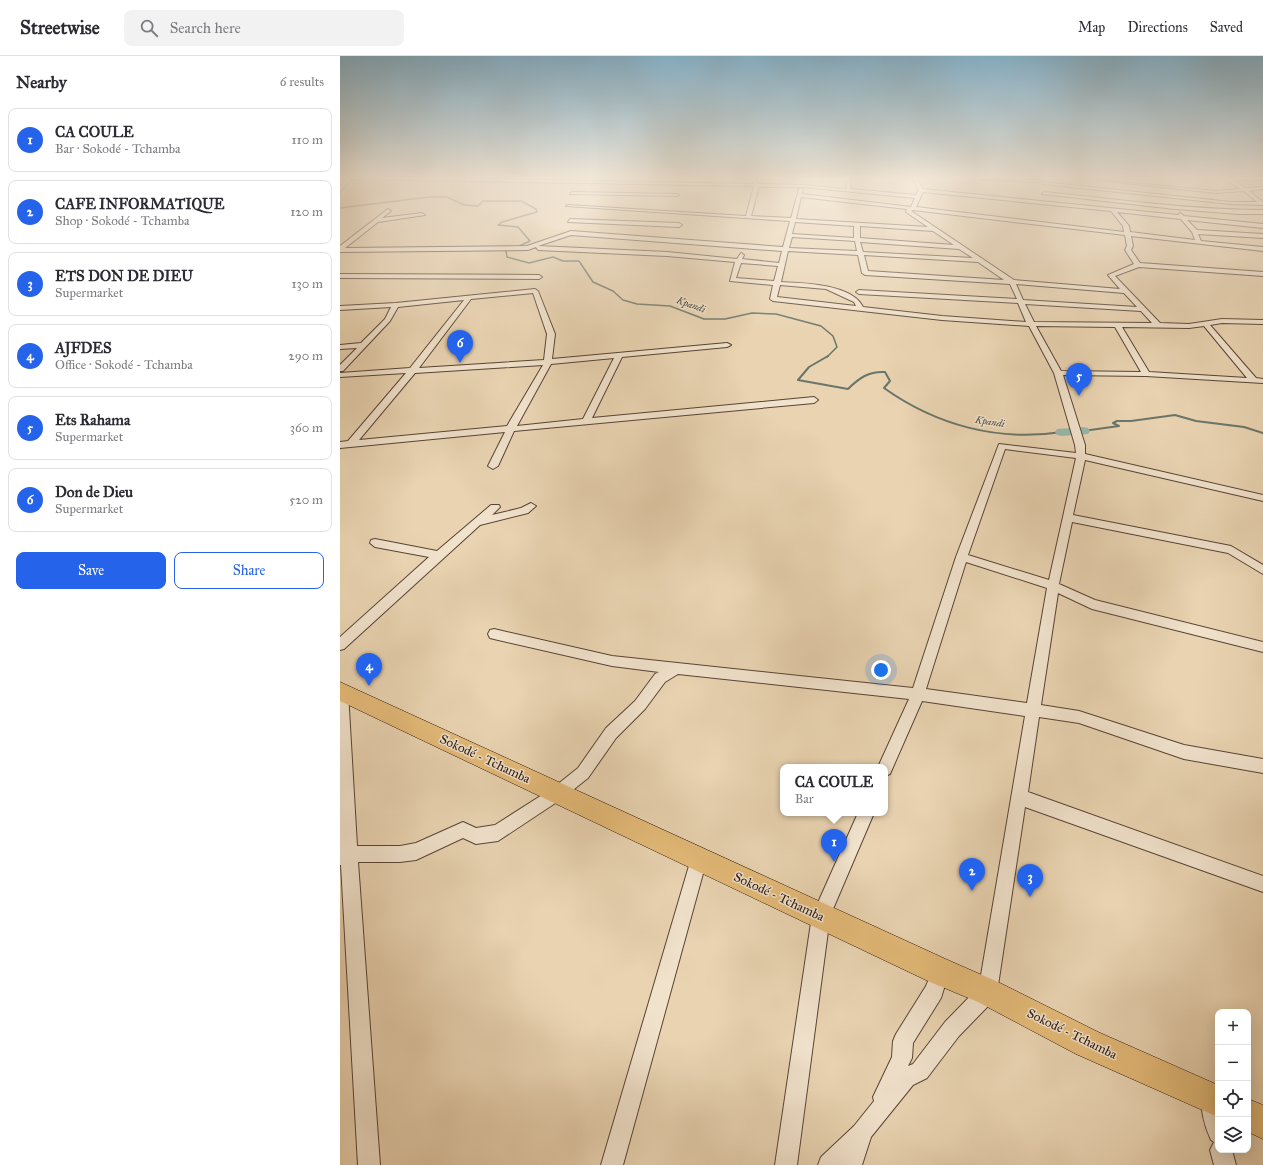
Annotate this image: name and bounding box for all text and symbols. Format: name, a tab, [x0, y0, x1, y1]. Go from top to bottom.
search box	[124, 10, 404, 46]
text: Streetwise	[20, 16, 100, 39]
icon: search	[138, 17, 160, 39]
text: Search here	[170, 19, 241, 37]
text: Map	[1078, 19, 1105, 36]
text: Directions	[1127, 19, 1188, 36]
text: Saved	[1210, 19, 1243, 36]
text: Nearby	[16, 72, 67, 93]
text: 6 results	[280, 74, 324, 90]
text: CA COULE	[55, 123, 134, 141]
text: 1	[27, 132, 33, 148]
text: 110 m	[291, 132, 323, 148]
text: Bar · Sokodé - Tchamba	[55, 141, 181, 157]
text: CAFE INFORMATIQUE	[55, 195, 225, 213]
text: 2	[27, 204, 33, 220]
text: 120 m	[290, 204, 323, 220]
text: Shop · Sokodé - Tchamba	[55, 213, 189, 229]
text: ETS DON DE DIEU	[55, 267, 193, 285]
text: 3	[27, 276, 33, 292]
text: 130 m	[291, 276, 323, 292]
text: Supermarket	[55, 285, 123, 301]
water label: Kpandi	[674, 294, 707, 317]
pin: 6	[447, 330, 473, 363]
text: AJFDES	[55, 339, 112, 357]
text: 4	[26, 348, 34, 364]
text: 290 m	[288, 348, 323, 364]
text: Office · Sokodé - Tchamba	[55, 357, 193, 373]
pin: 5	[1066, 363, 1092, 396]
text: Ets Rahama	[55, 411, 130, 429]
water label: Kpandi	[973, 414, 1006, 431]
text: 5	[27, 420, 33, 436]
text: 360 m	[290, 420, 323, 436]
text: Supermarket	[55, 429, 123, 445]
text: Don de Dieu	[55, 483, 133, 501]
text: 6	[27, 492, 33, 508]
text: 520 m	[289, 492, 323, 508]
text: Supermarket	[55, 501, 123, 517]
button: Save	[16, 552, 166, 589]
button: Share	[174, 552, 324, 589]
pin: 4	[356, 653, 382, 686]
your location	[871, 660, 891, 680]
street label: Sokodé - Tchamba	[437, 731, 533, 787]
popup	[780, 764, 888, 816]
text: CA COULE	[795, 773, 873, 791]
text: Bar	[795, 791, 814, 807]
pin: 1	[821, 829, 847, 862]
pin: 2	[959, 858, 985, 891]
pin: 3	[1017, 864, 1043, 897]
street label: Sokodé - Tchamba	[731, 869, 827, 925]
street label: Sokodé - Tchamba	[1024, 1005, 1120, 1063]
map controls	[1215, 1009, 1251, 1153]
button: +	[1215, 1009, 1251, 1045]
button: −	[1215, 1045, 1251, 1081]
button: locate	[1215, 1081, 1251, 1117]
button: layers	[1215, 1117, 1251, 1153]

